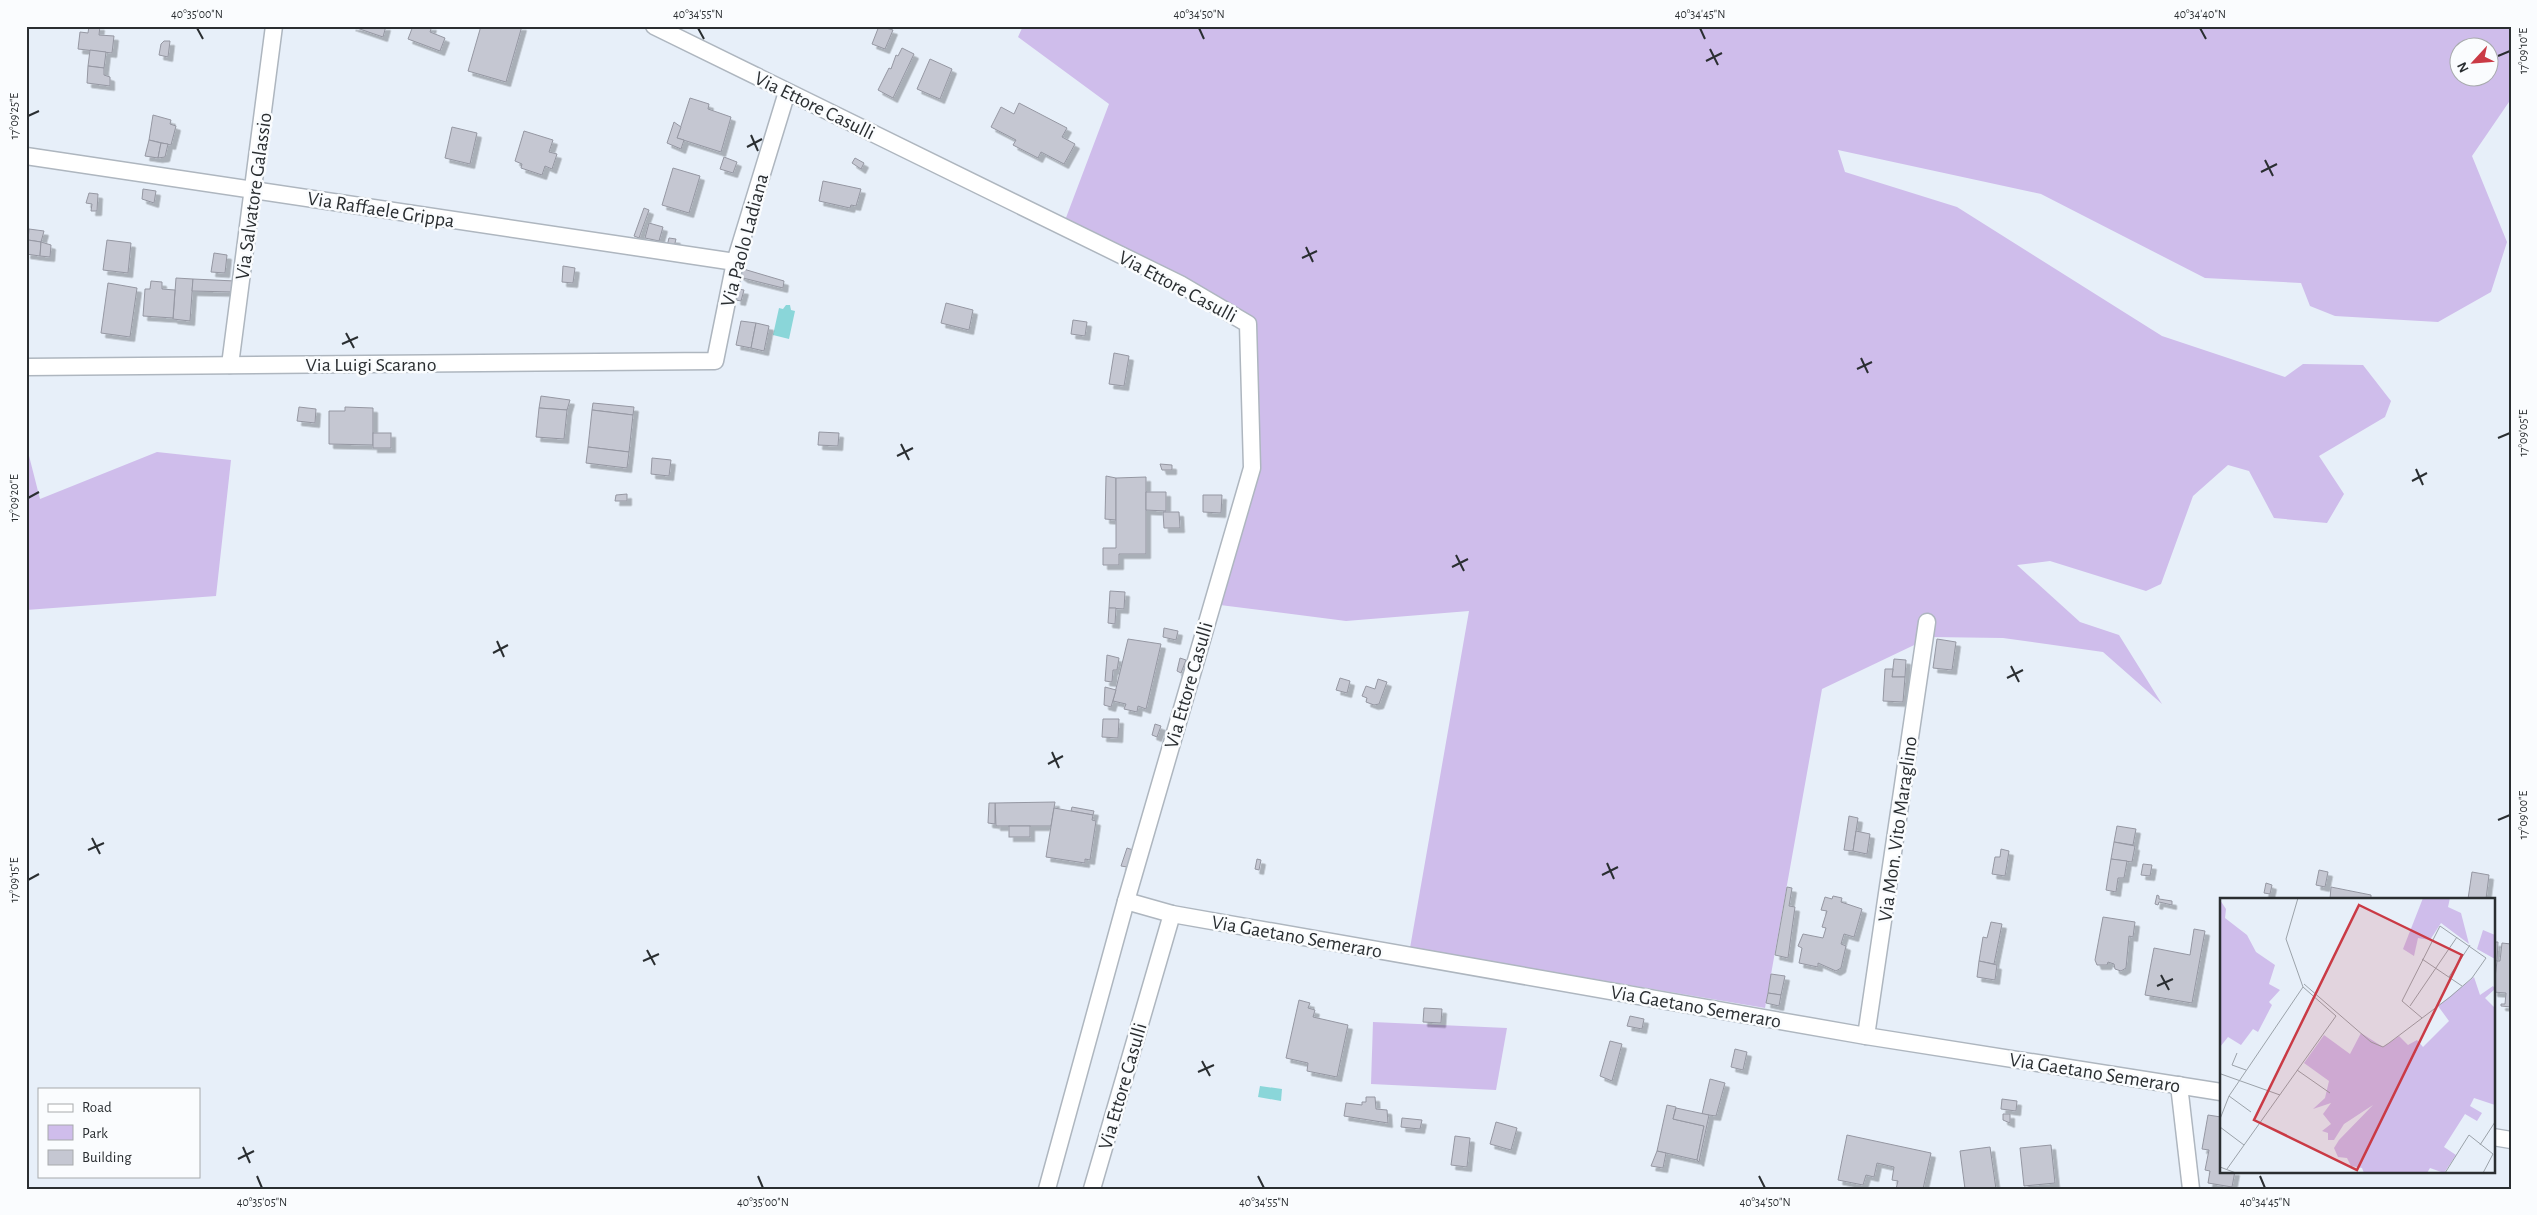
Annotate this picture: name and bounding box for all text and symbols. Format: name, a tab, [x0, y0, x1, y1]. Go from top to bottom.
text: 40°35'00"N	[171, 8, 223, 20]
text: 40°34'55"N	[673, 8, 723, 20]
text: 40°34'50"N	[1173, 8, 1225, 20]
text: 40°34'45"N	[1675, 8, 1725, 20]
text: 40°34'40"N	[2174, 8, 2226, 20]
text: 17°09'10"E	[2517, 28, 2529, 74]
north arrow	[2450, 38, 2500, 88]
text: N	[2455, 60, 2472, 75]
street label: Via Ettore Casulli	[751, 68, 878, 144]
text: 17°09'25"E	[8, 93, 20, 139]
street label: Via Salvatore Galassio	[232, 111, 276, 281]
street label: Via Paolo Ladiana	[718, 172, 772, 309]
street label: Via Raffaele Grippa	[306, 188, 456, 231]
street label: Via Ettore Casulli	[1115, 247, 1240, 326]
street label: Via Luigi Scarano	[306, 355, 436, 375]
text: 17°09'05"E	[2517, 409, 2529, 457]
text: 17°09'20"E	[8, 474, 20, 522]
street label: Via Ettore Casulli	[1161, 620, 1217, 751]
street label: Via Mon. Vito Maraglino	[1875, 735, 1921, 923]
text: 17°09'00"E	[2517, 791, 2529, 839]
text: 17°09'15"E	[8, 857, 20, 902]
inset map	[2220, 898, 2494, 1172]
street label: Via Gaetano Semeraro	[1210, 912, 1384, 962]
street label: Via Gaetano Semeraro	[1609, 982, 1783, 1032]
street label: Via Ettore Casulli	[1095, 1021, 1151, 1152]
street label: Via Gaetano Semeraro	[2008, 1050, 2182, 1096]
legend	[38, 1088, 200, 1178]
text: Road	[82, 1100, 112, 1115]
text: Park	[82, 1126, 108, 1141]
text: Building	[82, 1150, 132, 1165]
text: 40°35'05"N	[237, 1196, 287, 1208]
text: 40°35'00"N	[737, 1196, 789, 1208]
text: 40°34'55"N	[1239, 1196, 1289, 1208]
text: 40°34'50"N	[1739, 1196, 1791, 1208]
text: 40°34'45"N	[2240, 1196, 2290, 1208]

